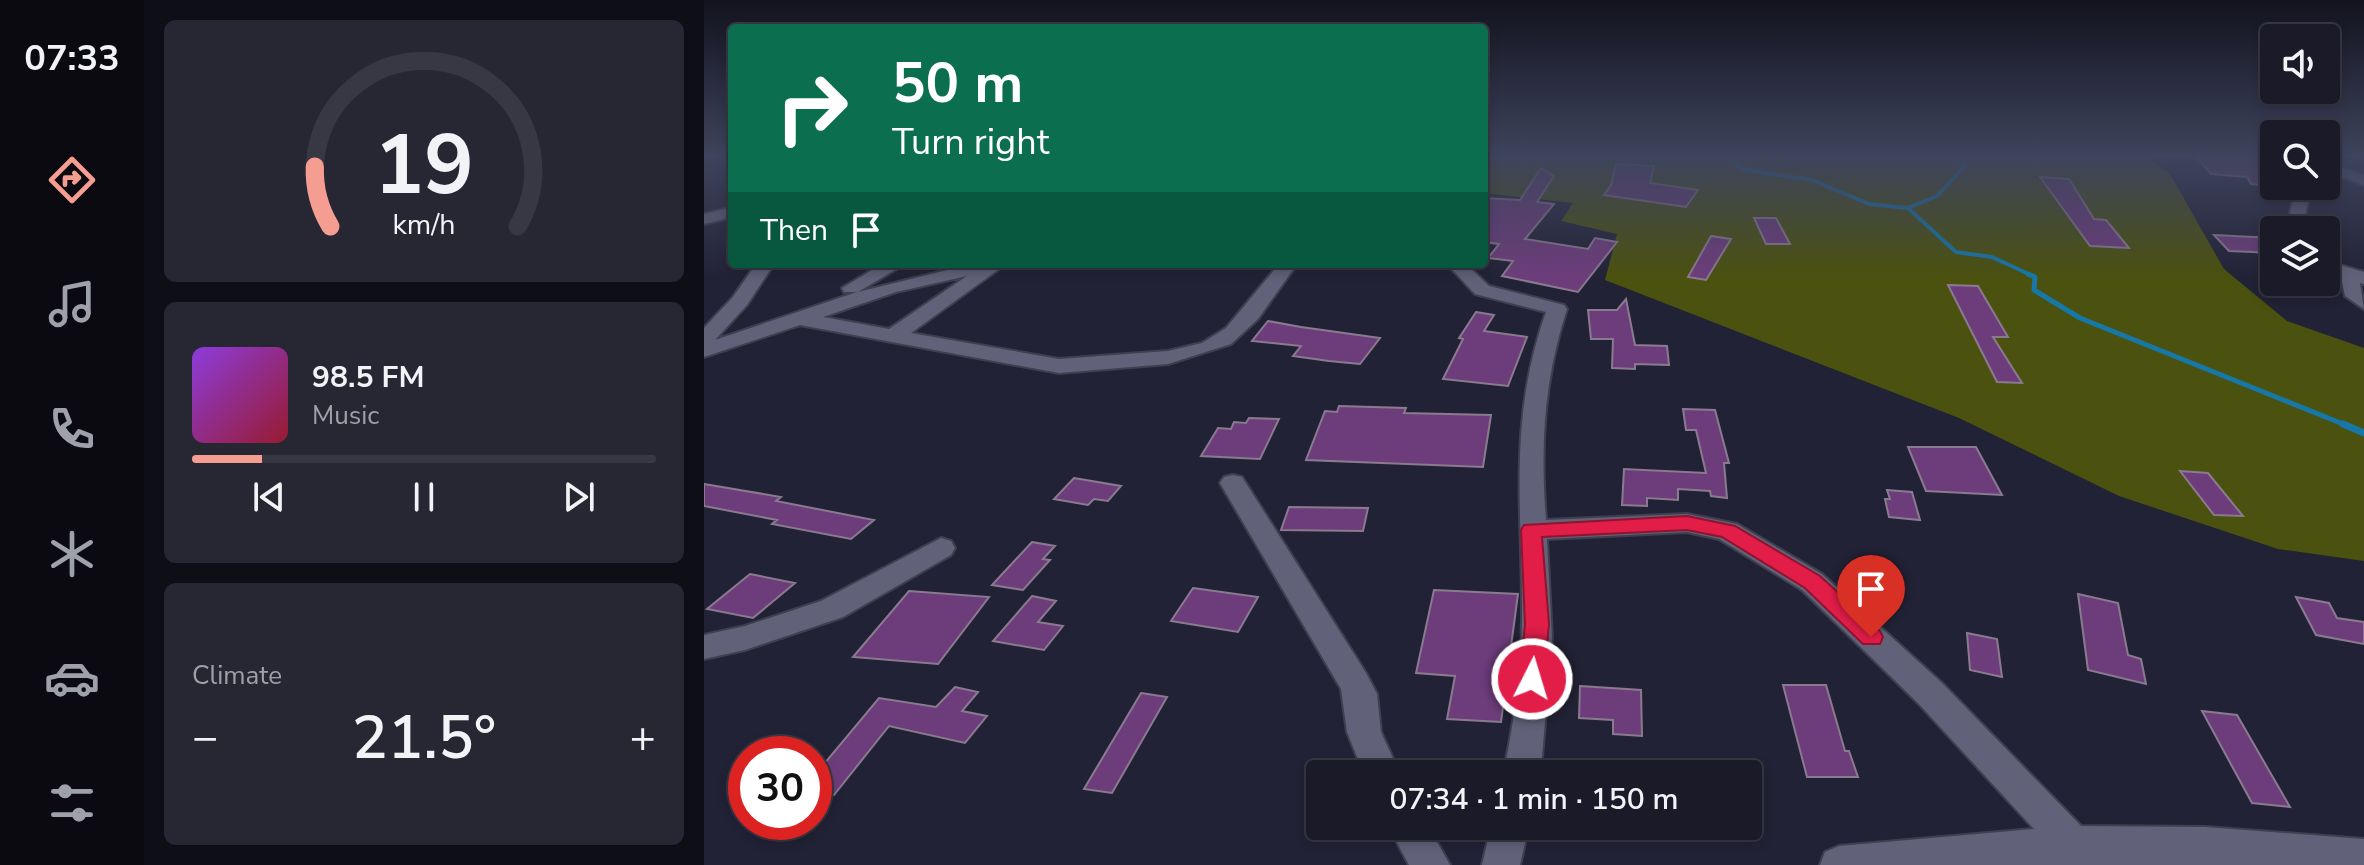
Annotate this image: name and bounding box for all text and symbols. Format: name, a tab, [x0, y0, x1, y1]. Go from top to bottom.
map controls	[2260, 24, 2340, 296]
button: sound	[2260, 24, 2340, 104]
text: 07:33	[24, 34, 120, 83]
text: 50 m	[892, 45, 1023, 122]
icon: right	[760, 56, 864, 160]
text: 19	[374, 108, 474, 221]
text: Turn right	[892, 118, 1049, 167]
button: search	[2260, 120, 2340, 200]
icon: directions	[44, 152, 100, 208]
text: km/h	[393, 205, 455, 244]
icon: arrive	[844, 208, 888, 252]
text: Then	[760, 210, 828, 251]
button: layers	[2260, 216, 2340, 296]
icon: music	[44, 276, 100, 332]
text: 98.5 FM	[312, 357, 424, 398]
text: Music	[312, 398, 379, 433]
icon: phone	[44, 401, 100, 457]
icon: previous	[247, 475, 291, 519]
icon: pause	[402, 475, 446, 519]
icon: next	[557, 475, 601, 519]
icon: climate	[44, 526, 100, 582]
pin	[1837, 555, 1905, 637]
icon: arrive	[1849, 567, 1893, 611]
position arrow	[1490, 637, 1574, 721]
icon: car	[44, 650, 100, 706]
text: Climate	[192, 658, 282, 693]
text: 21.5°	[352, 697, 496, 779]
text: −	[192, 708, 218, 768]
text: +	[630, 708, 656, 768]
speed limit sign: 30	[728, 736, 832, 840]
icon: filters	[44, 775, 100, 831]
text: 07:34 · 1 min · 150 m	[1389, 779, 1679, 820]

